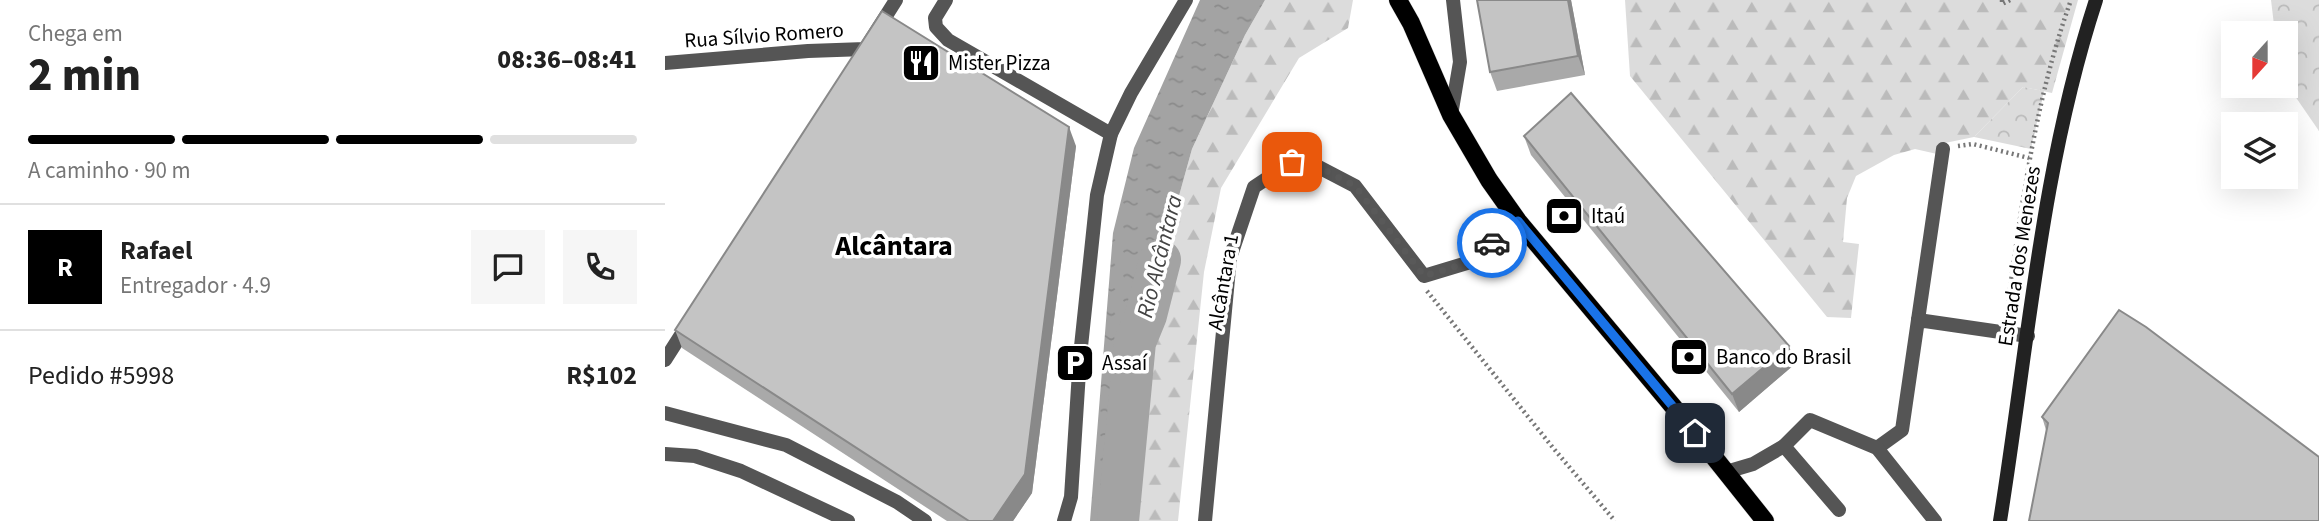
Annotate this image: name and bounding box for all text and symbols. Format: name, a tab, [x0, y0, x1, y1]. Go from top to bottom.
street label: Rua Sílvio Romero	[683, 14, 845, 56]
text: Chega em	[28, 17, 123, 50]
north arrow	[2221, 21, 2298, 98]
map controls	[2221, 21, 2298, 189]
text: 08:36–08:41	[497, 41, 637, 78]
restaurant icon: Mister Pizza	[900, 42, 942, 84]
text: 2 min	[28, 43, 141, 108]
place label: Mister Pizza	[948, 48, 1051, 78]
button: layers	[2221, 112, 2298, 189]
pin	[1262, 132, 1322, 192]
icon: bag	[1273, 143, 1311, 181]
text: A caminho · 90 m	[28, 154, 191, 187]
street label: Estrada dos Menezes	[1990, 164, 2048, 348]
water label: Rio Alcântara	[1128, 191, 1191, 321]
bank icon: Itaú	[1543, 195, 1585, 237]
place label: Itaú	[1591, 201, 1625, 231]
courier	[1457, 208, 1527, 278]
icon: car	[1473, 224, 1511, 262]
district label: Alcântara	[834, 226, 953, 266]
button: chat	[471, 230, 545, 304]
button: phone	[563, 230, 637, 304]
street label: Alcântara 1	[1200, 231, 1246, 333]
text: Rafael	[120, 232, 192, 269]
text: R	[57, 249, 73, 286]
text: Entregador · 4.9	[120, 269, 271, 302]
bank icon: Banco do Brasil	[1668, 336, 1710, 378]
parking icon: Assaí	[1054, 342, 1096, 384]
place label: Banco do Brasil	[1716, 342, 1851, 372]
place label: Assaí	[1102, 348, 1148, 378]
text: Pedido #5998	[28, 357, 174, 394]
text: R$102	[566, 357, 637, 394]
pin	[1665, 403, 1725, 463]
icon: home	[1676, 414, 1714, 452]

